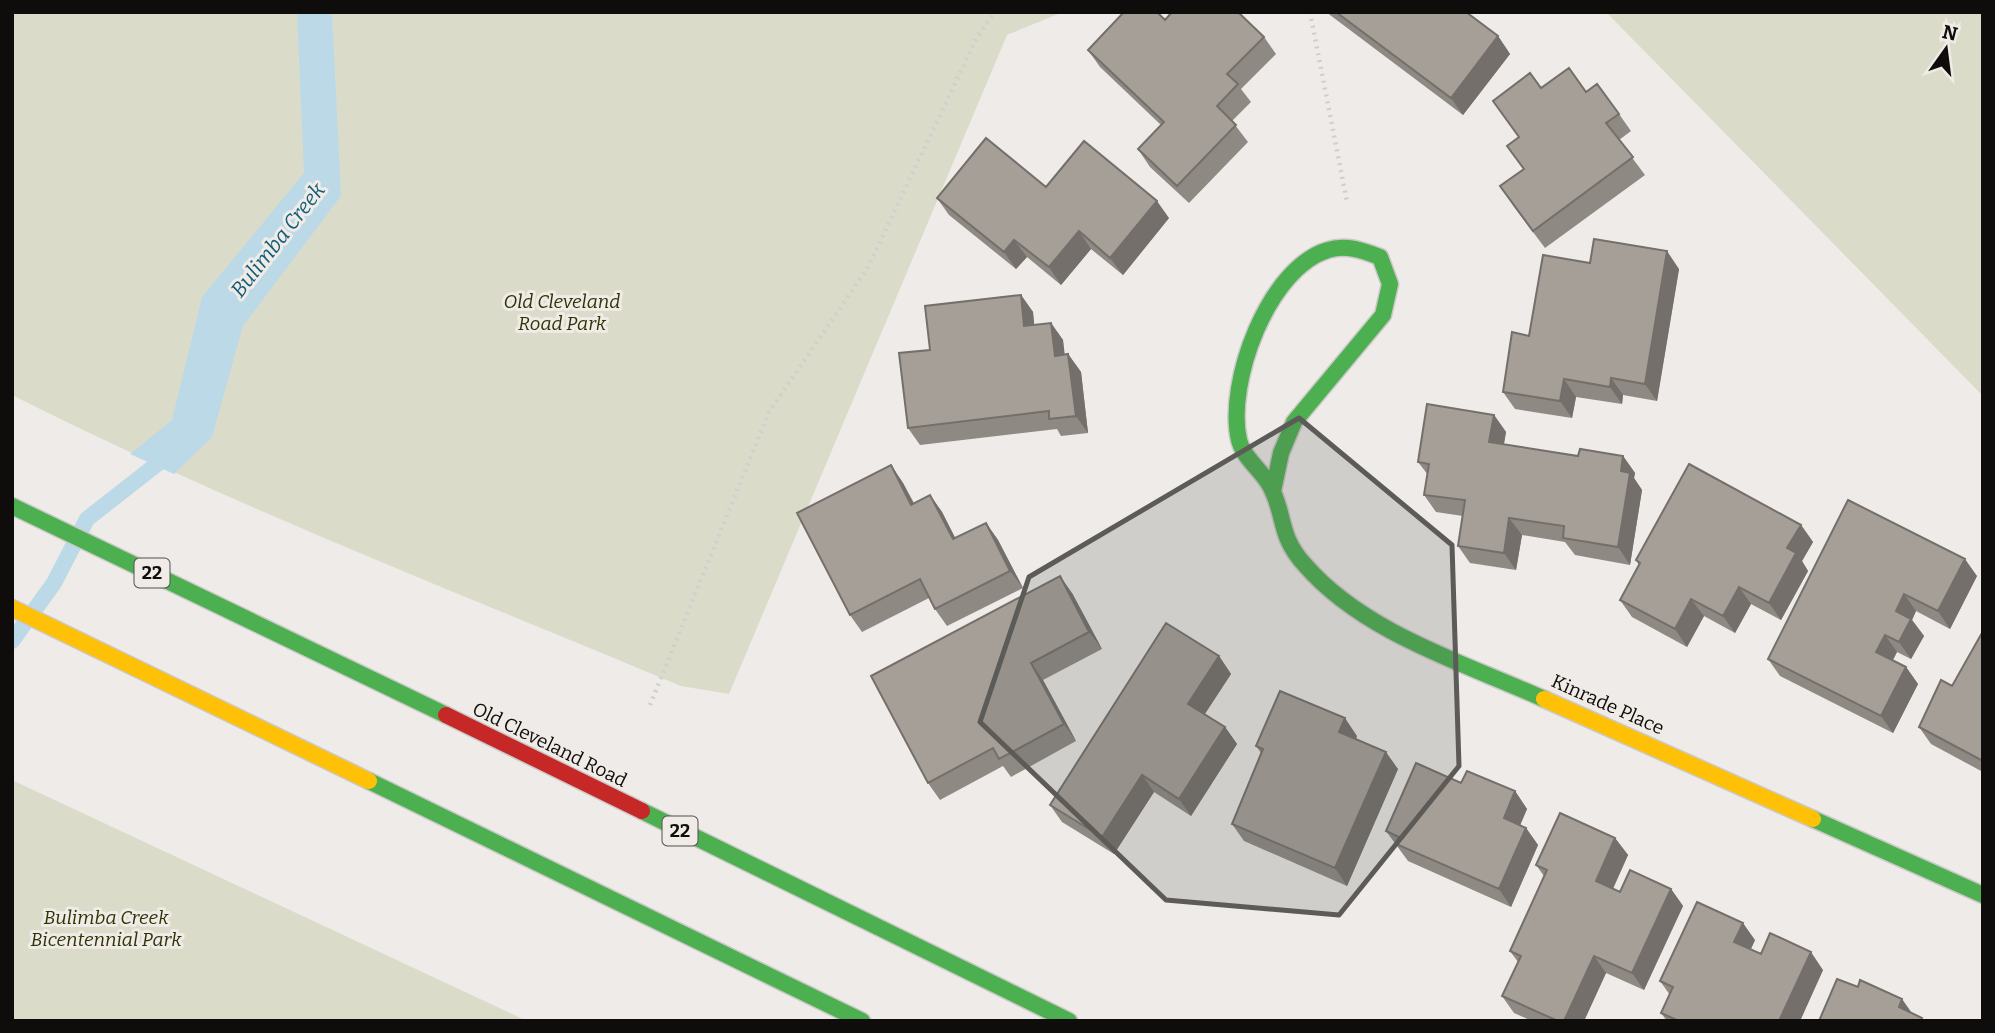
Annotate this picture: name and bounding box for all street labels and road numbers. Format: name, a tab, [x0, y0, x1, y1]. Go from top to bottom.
road number: 22	[134, 558, 170, 588]
street label: Kinrade Place	[1548, 669, 1668, 740]
street label: Old Cleveland Road	[469, 697, 631, 792]
road number: 22	[662, 816, 698, 846]

